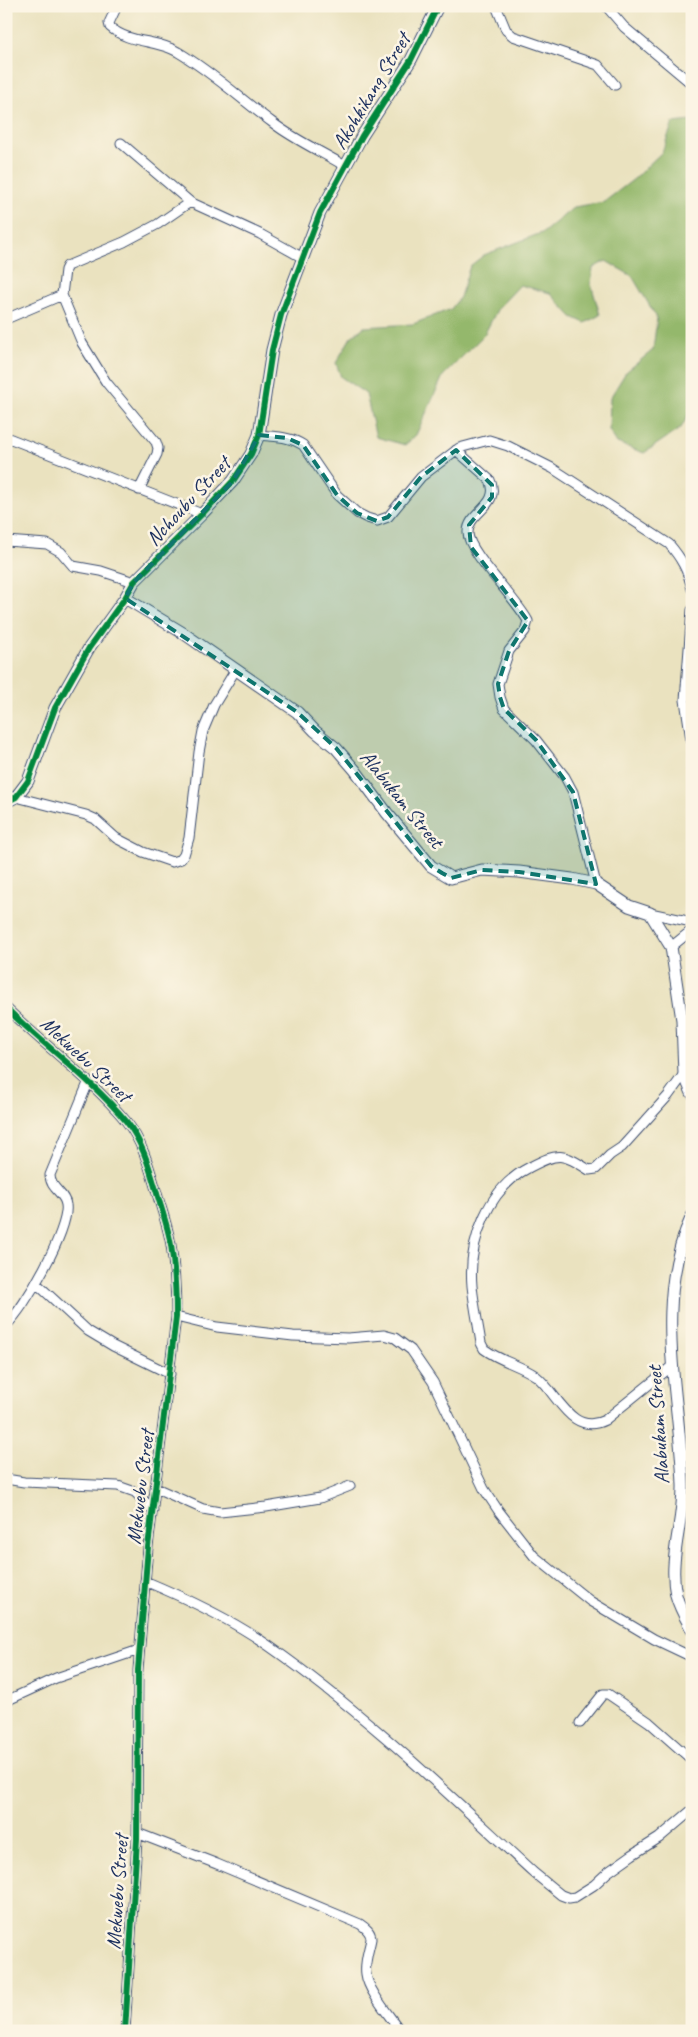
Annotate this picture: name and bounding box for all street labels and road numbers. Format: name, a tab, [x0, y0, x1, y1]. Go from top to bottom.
street label: Akohkikang Street	[326, 26, 417, 154]
street label: Nchoubu Street	[140, 449, 238, 551]
street label: Alabukam Street	[355, 745, 451, 855]
street label: Mekwebu Street	[35, 1010, 139, 1110]
street label: Alabukam Street	[641, 1363, 675, 1485]
street label: Mekwebu Street	[120, 1425, 160, 1546]
street label: Mekwebu Street	[100, 1831, 134, 1950]

